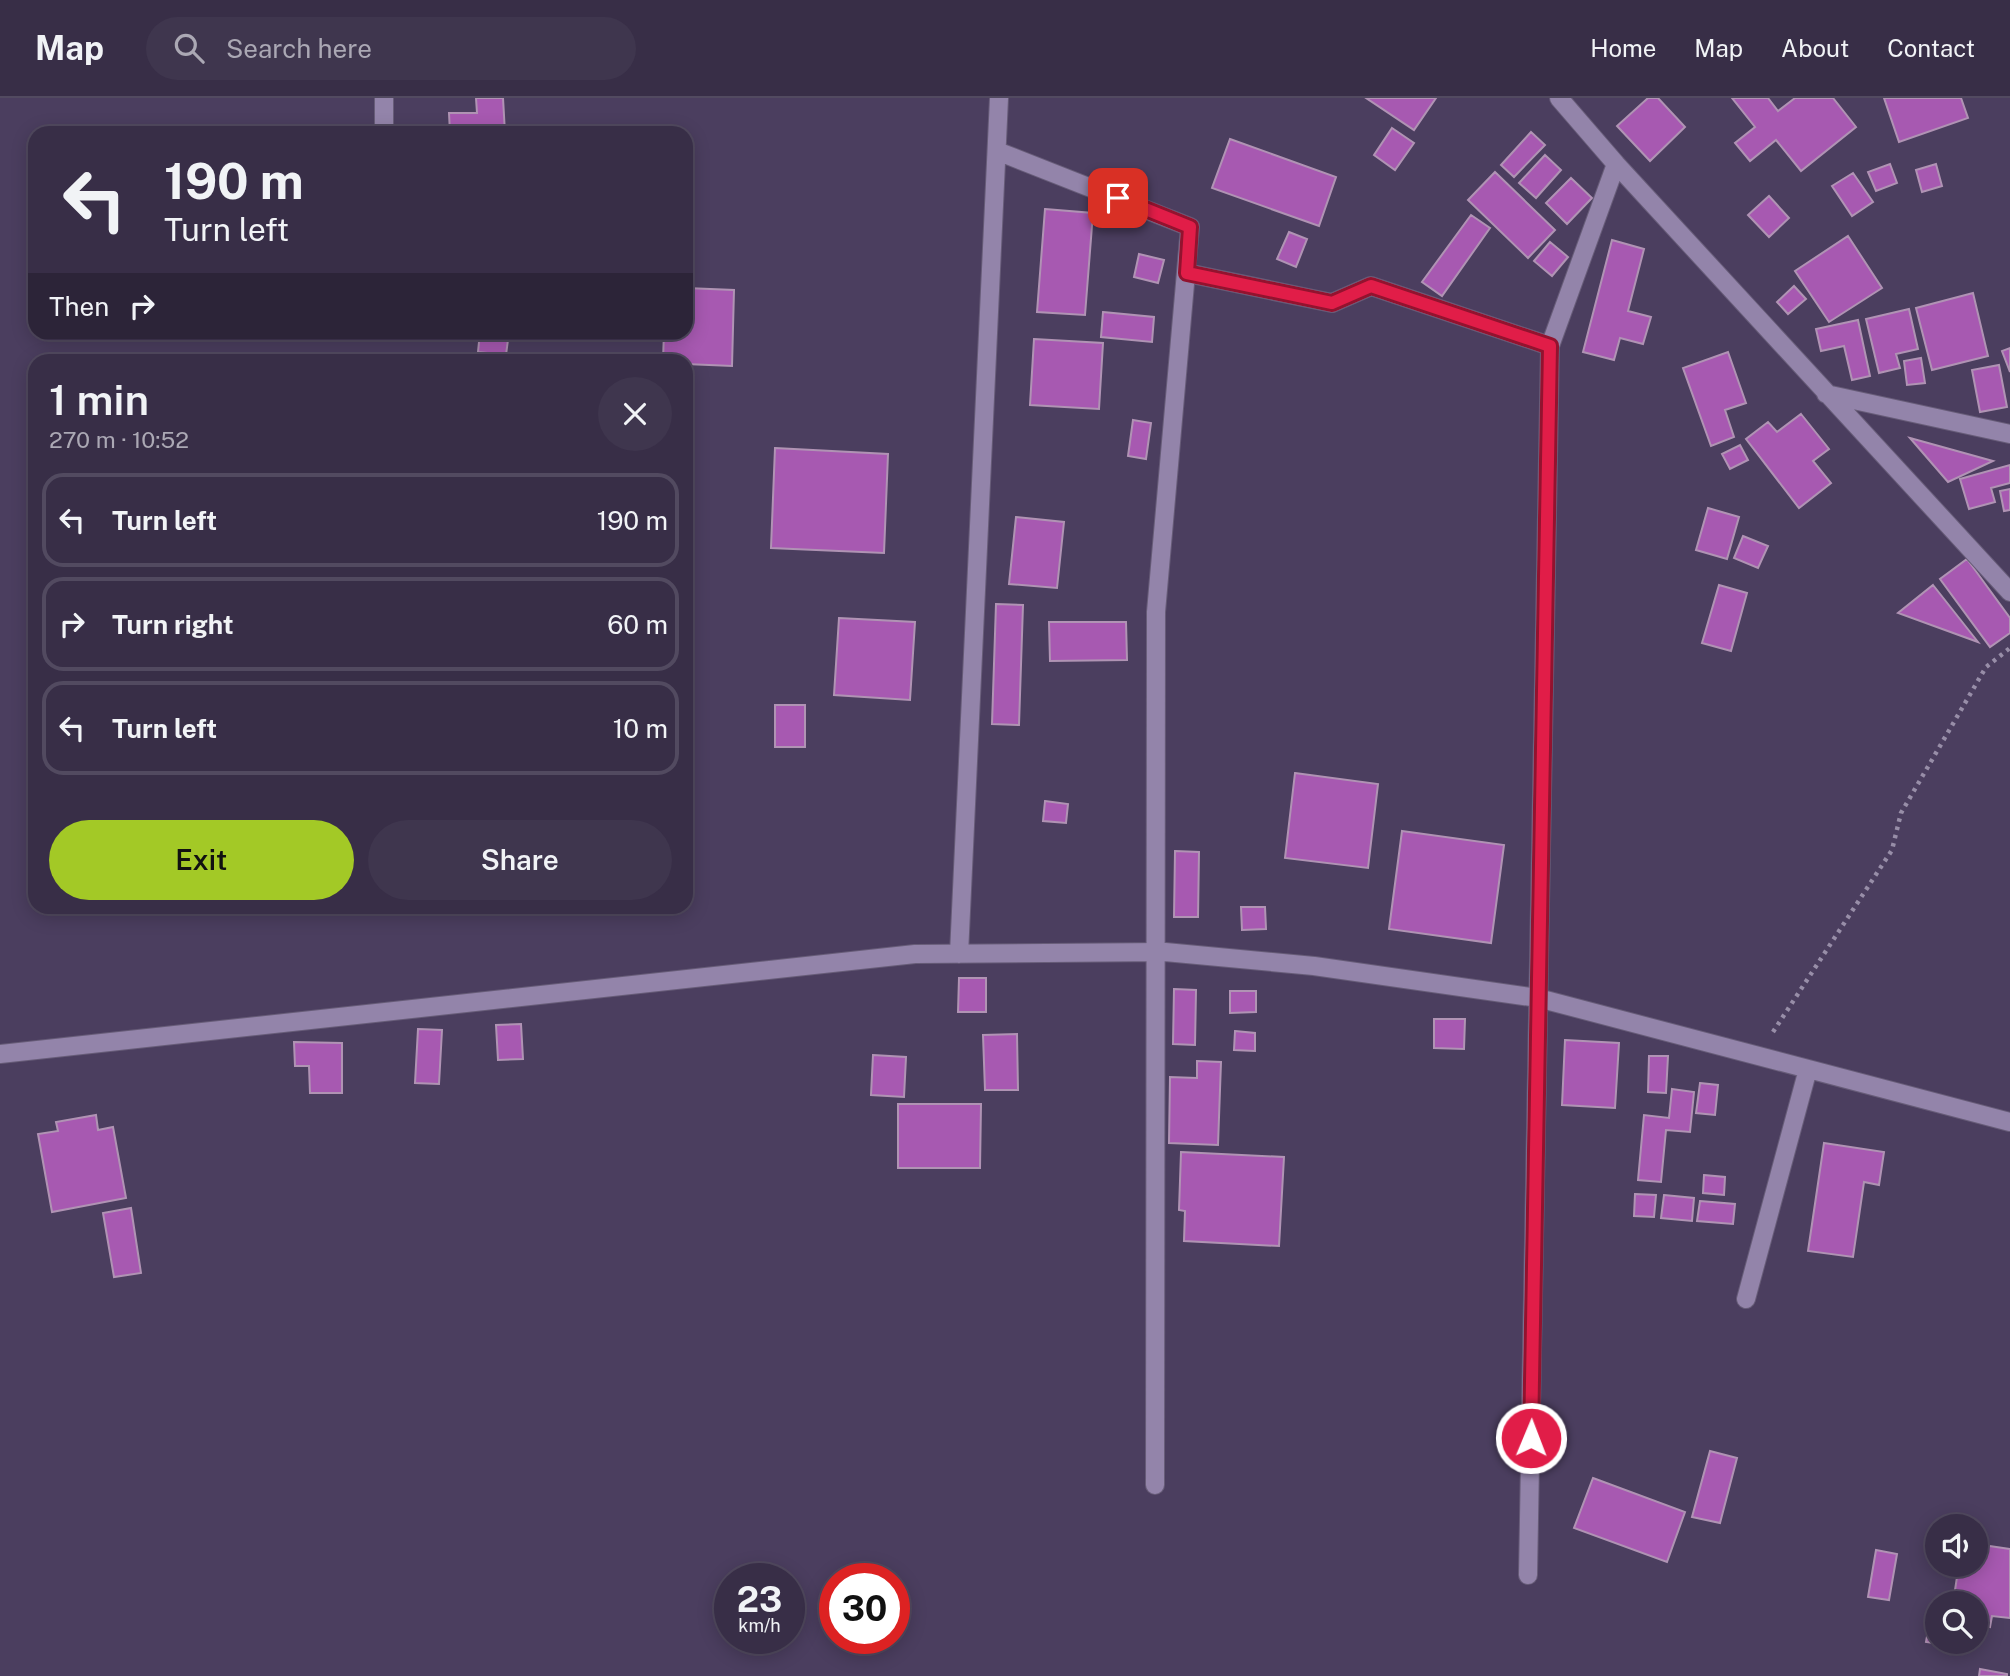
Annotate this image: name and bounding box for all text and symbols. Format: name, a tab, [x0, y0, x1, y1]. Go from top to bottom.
search box	[146, 17, 636, 80]
text: Map	[35, 29, 104, 67]
icon: search	[170, 29, 208, 67]
text: Search here	[226, 33, 372, 64]
text: Home	[1590, 34, 1656, 62]
text: Map	[1694, 34, 1743, 62]
text: About	[1781, 34, 1849, 62]
text: Contact	[1887, 34, 1975, 62]
text: 190 m	[164, 152, 304, 210]
icon: left	[49, 154, 140, 245]
pin	[1088, 168, 1148, 228]
icon: arrive	[1099, 179, 1137, 217]
text: Turn left	[164, 211, 289, 248]
icon: right	[123, 287, 161, 325]
text: Then	[49, 291, 109, 322]
text: 1 min	[49, 375, 149, 424]
button: close	[598, 377, 672, 451]
text: 270 m · 10:52	[49, 426, 189, 453]
icon: left	[53, 501, 91, 539]
text: Turn left	[112, 505, 217, 536]
text: 190 m	[597, 505, 668, 536]
icon: right	[53, 605, 91, 643]
text: Turn right	[112, 609, 234, 640]
text: 60 m	[607, 609, 668, 640]
icon: left	[53, 709, 91, 747]
text: Turn left	[112, 713, 217, 744]
text: 10 m	[613, 713, 668, 744]
button: Exit	[49, 820, 354, 900]
button: Share	[368, 820, 672, 900]
position arrow	[1494, 1401, 1568, 1475]
map controls	[1925, 1514, 1988, 1654]
button: sound	[1925, 1514, 1988, 1577]
speed limit sign: 30	[819, 1563, 910, 1654]
text: 23	[737, 1579, 782, 1620]
button: search	[1925, 1591, 1988, 1654]
text: km/h	[738, 1615, 781, 1636]

